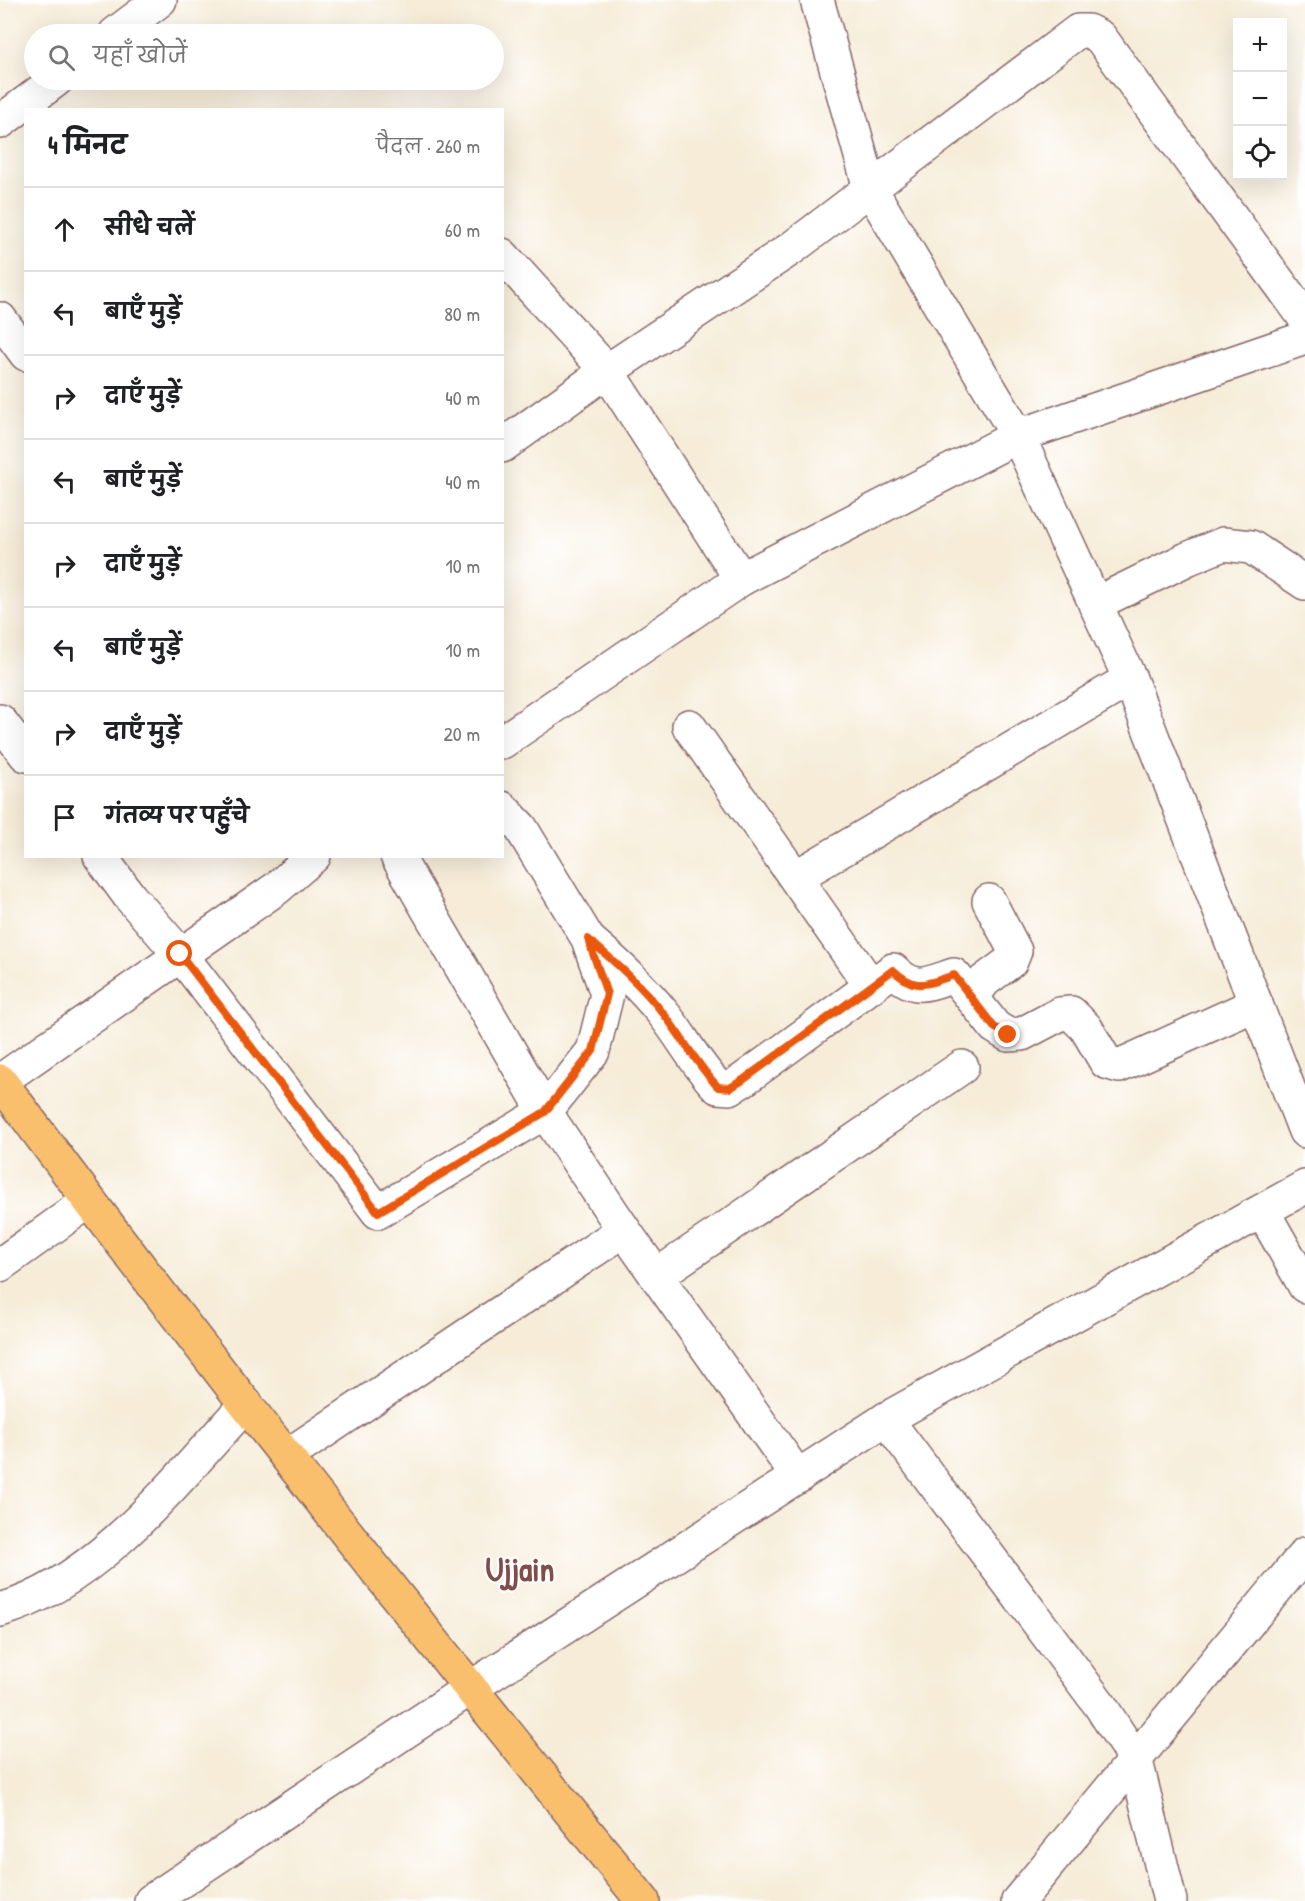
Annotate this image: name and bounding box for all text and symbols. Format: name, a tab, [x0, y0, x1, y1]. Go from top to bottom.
map controls	[1233, 18, 1287, 180]
button: +	[1233, 18, 1287, 72]
search box	[24, 24, 504, 90]
text: यहाँ खोजें	[93, 40, 187, 70]
icon: search	[45, 41, 78, 74]
button: −	[1233, 72, 1287, 126]
button: locate	[1233, 126, 1287, 180]
text: 4 मिनट	[48, 127, 127, 162]
text: पैदल · 260 m	[376, 132, 480, 159]
text: सीधे चलें	[105, 212, 195, 242]
icon: ahead	[48, 213, 81, 246]
text: 60 m	[445, 216, 480, 243]
text: बाएँ मुड़ें	[105, 296, 182, 326]
icon: left	[48, 297, 81, 330]
text: 80 m	[444, 300, 480, 327]
text: दाएँ मुड़ें	[105, 380, 181, 410]
icon: right	[48, 381, 81, 414]
text: 40 m	[445, 384, 480, 411]
text: बाएँ मुड़ें	[105, 464, 182, 494]
icon: left	[48, 465, 81, 498]
text: 40 m	[445, 468, 480, 495]
text: दाएँ मुड़ें	[105, 548, 181, 578]
icon: right	[48, 549, 81, 582]
text: 10 m	[446, 552, 480, 579]
text: बाएँ मुड़ें	[105, 632, 182, 662]
icon: left	[48, 633, 81, 666]
text: 10 m	[446, 636, 480, 663]
text: दाएँ मुड़ें	[105, 716, 181, 746]
icon: right	[48, 717, 81, 750]
text: 20 m	[443, 720, 480, 747]
text: गंतव्य पर पहुँचे	[105, 800, 249, 830]
icon: arrive	[48, 801, 81, 834]
route start	[166, 940, 192, 966]
route end	[994, 1021, 1020, 1047]
district label: Ujjain	[486, 1547, 554, 1591]

